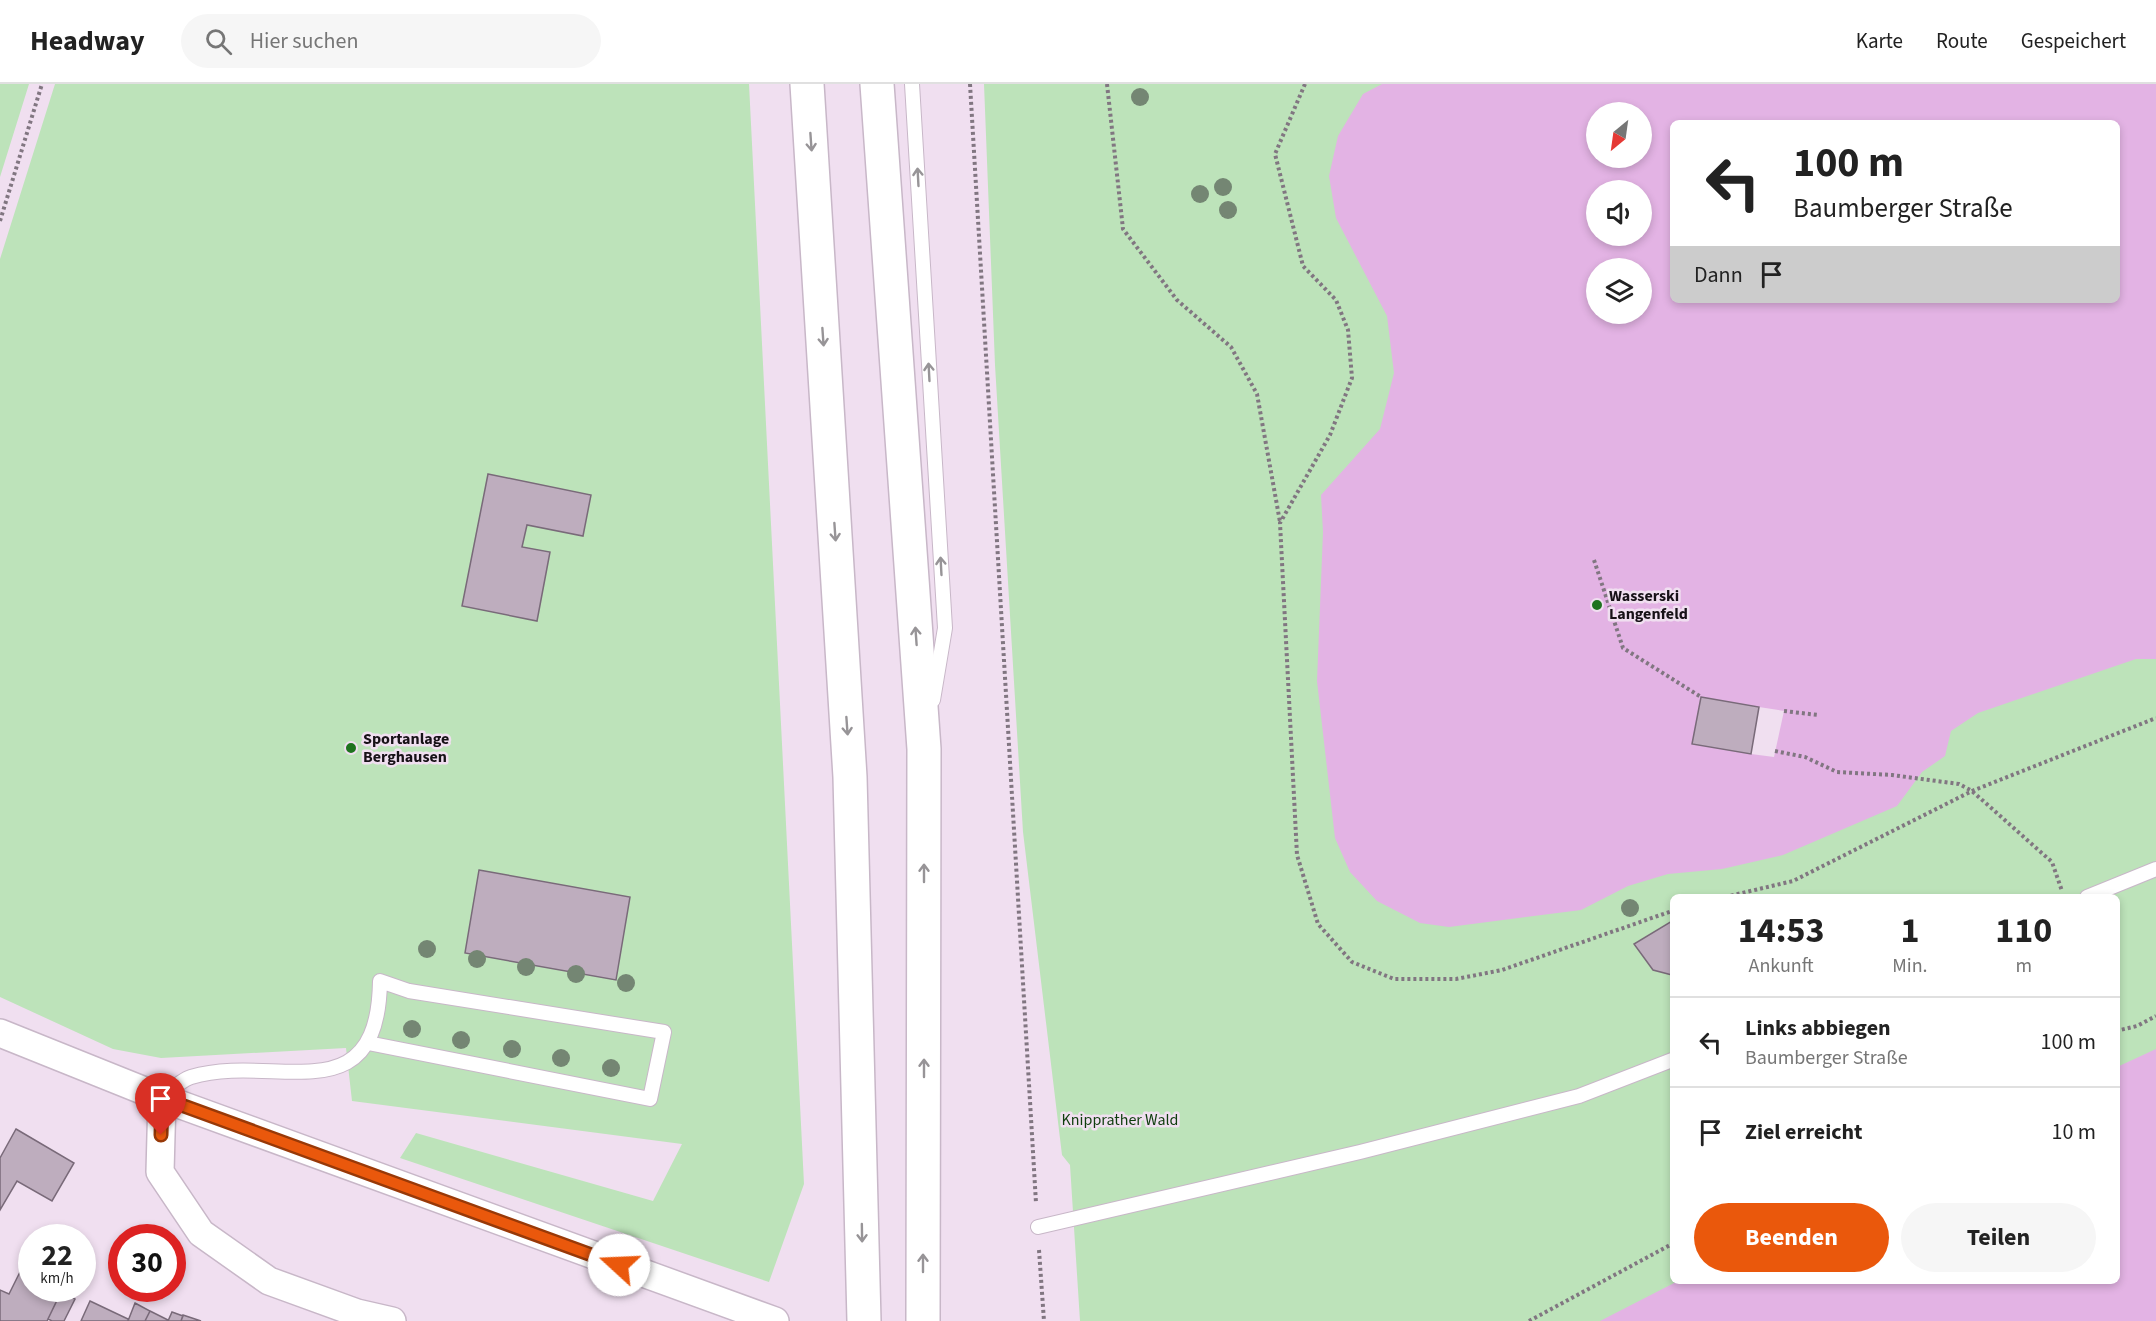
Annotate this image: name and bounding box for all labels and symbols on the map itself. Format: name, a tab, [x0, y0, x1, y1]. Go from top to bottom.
north arrow	[1586, 102, 1652, 168]
one-way arrow	[805, 132, 816, 152]
one-way arrow	[912, 168, 923, 187]
one-way arrow	[817, 327, 828, 346]
one-way arrow	[924, 362, 935, 382]
one-way arrow	[829, 521, 840, 541]
one-way arrow	[936, 557, 947, 577]
place label: Wasserski Langenfeld	[1609, 585, 1688, 625]
marker: Wasserski Langenfeld	[1590, 598, 1604, 612]
one-way arrow	[911, 626, 922, 646]
one-way arrow	[841, 716, 852, 736]
place label: Sportanlage Berghausen	[363, 728, 449, 768]
marker: Sportanlage Berghausen	[344, 741, 358, 755]
one-way arrow	[918, 863, 930, 883]
one-way arrow	[918, 1058, 930, 1078]
pin	[135, 1073, 186, 1135]
park label: Knipprather Wald	[1062, 1109, 1178, 1131]
one-way arrow	[856, 1223, 868, 1243]
speed limit sign: 30	[108, 1224, 186, 1302]
position arrow	[587, 1233, 651, 1297]
one-way arrow	[917, 1253, 929, 1273]

